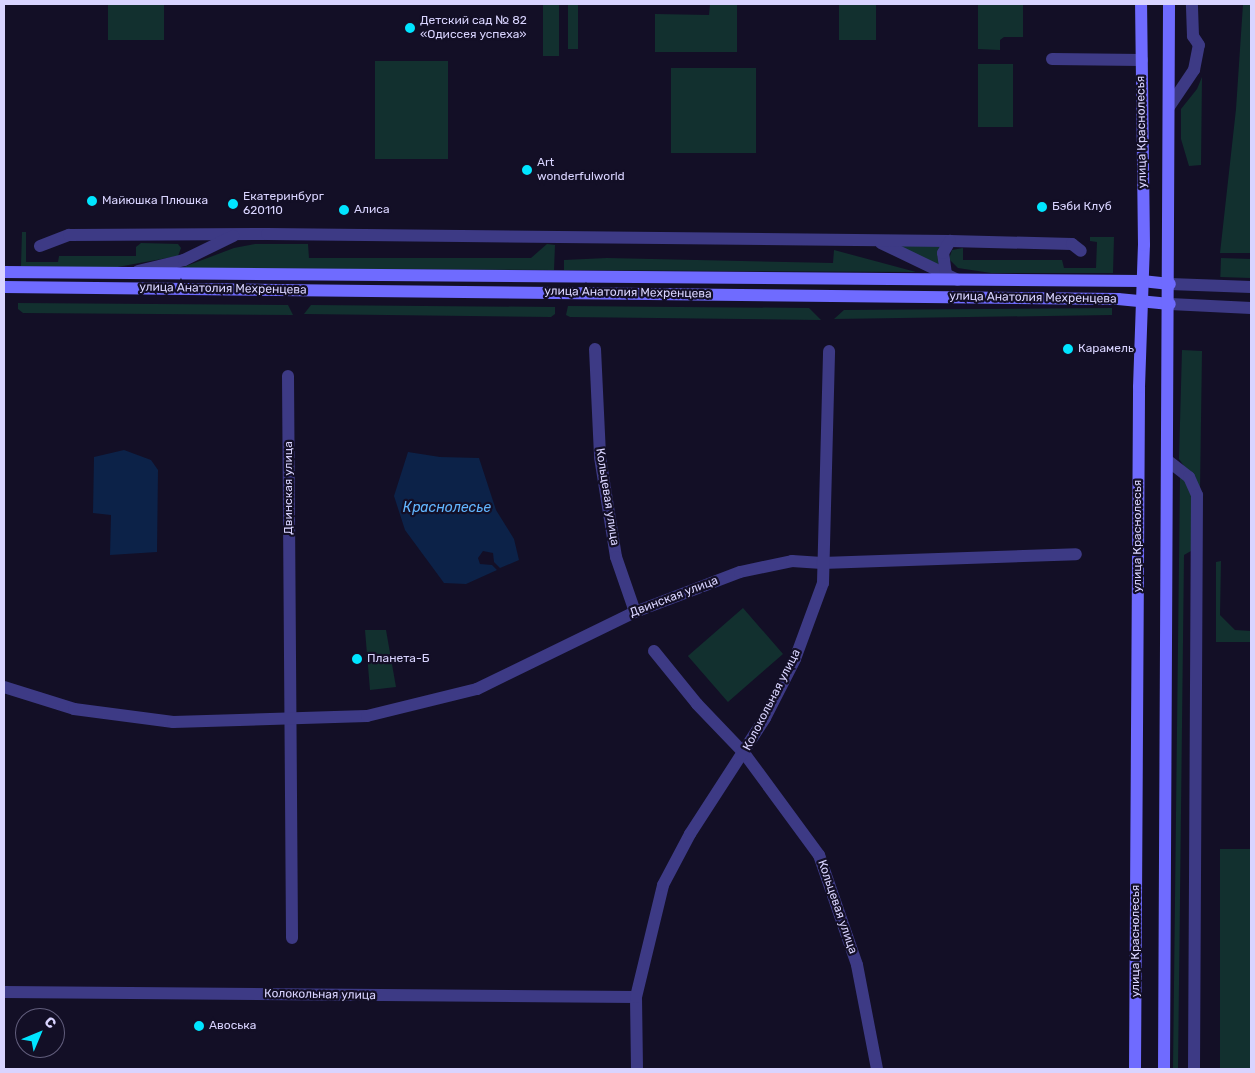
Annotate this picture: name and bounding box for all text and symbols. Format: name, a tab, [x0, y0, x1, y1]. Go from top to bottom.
place label: Детский сад № 82 «Одиссея успеха»	[420, 14, 527, 42]
marker: Детский сад № 82 «Одиссея успеха»	[404, 22, 416, 34]
street label: улица Краснолесья	[1134, 76, 1150, 188]
place label: Art wonderfulworld	[537, 156, 625, 184]
marker: Art wonderfulworld	[521, 164, 533, 176]
place label: Екатеринбург 620110	[243, 190, 324, 218]
place label: Майюшка Плюшка	[102, 194, 208, 208]
marker: Майюшка Плюшка	[86, 195, 98, 207]
marker: Екатеринбург 620110	[227, 198, 239, 210]
place label: Бэби Клуб	[1052, 200, 1112, 214]
marker: Бэби Клуб	[1036, 201, 1048, 213]
place label: Алиса	[354, 203, 390, 217]
marker: Алиса	[338, 204, 350, 216]
street label: улица Анатолия Мехренцева	[139, 280, 307, 298]
street label: улица Анатолия Мехренцева	[544, 284, 712, 302]
street label: улица Анатолия Мехренцева	[949, 289, 1117, 307]
place label: Карамель	[1078, 342, 1134, 356]
marker: Карамель	[1062, 343, 1074, 355]
street label: Двинская улица	[282, 441, 296, 535]
street label: Кольцевая улица	[592, 447, 622, 547]
street label: улица Краснолесья	[1131, 480, 1145, 592]
water label: Краснолесье	[403, 500, 491, 516]
street label: Двинская улица	[628, 574, 720, 620]
street label: Колокольная улица	[740, 647, 804, 753]
place label: Планета-Б	[367, 652, 429, 666]
marker: Планета-Б	[351, 653, 363, 665]
street label: Кольцевая улица	[814, 858, 860, 956]
street label: улица Краснолесья	[1129, 885, 1143, 997]
street label: Колокольная улица	[264, 987, 376, 1003]
north arrow	[15, 1008, 65, 1058]
text: С	[41, 1013, 60, 1032]
place label: Авоська	[209, 1019, 256, 1033]
marker: Авоська	[193, 1020, 205, 1032]

